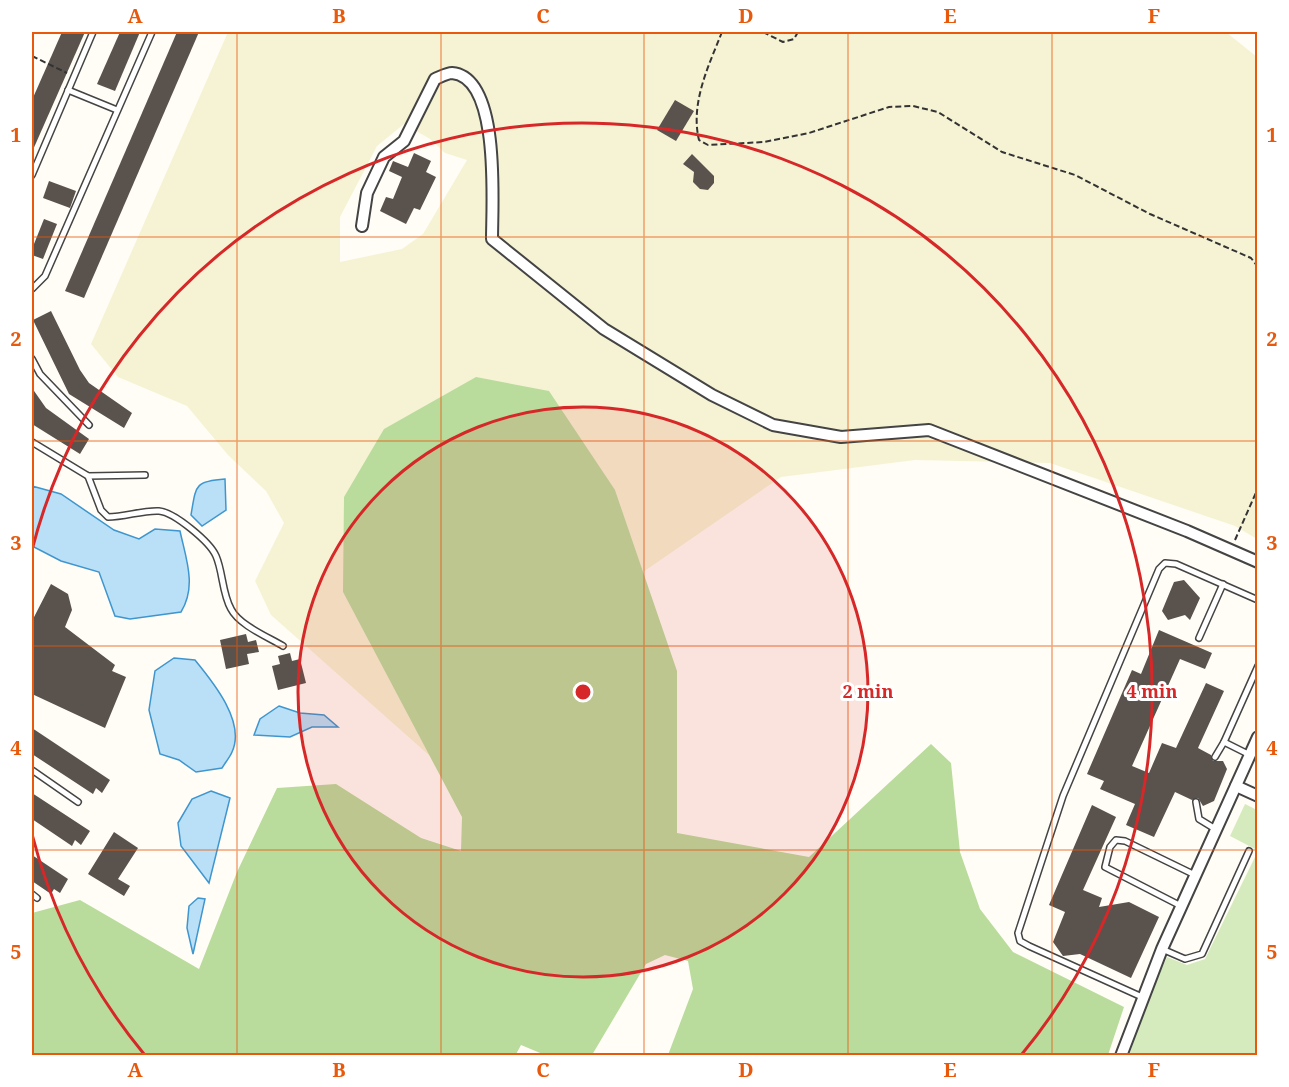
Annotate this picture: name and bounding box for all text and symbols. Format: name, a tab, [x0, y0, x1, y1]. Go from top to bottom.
text: A	[127, 2, 143, 29]
text: B	[332, 2, 346, 29]
text: C	[536, 2, 550, 29]
text: D	[738, 2, 754, 29]
text: E	[943, 2, 957, 29]
text: F	[1148, 2, 1160, 29]
text: 1	[10, 121, 22, 148]
text: 1	[1266, 121, 1278, 148]
text: 2	[10, 325, 22, 352]
text: 2	[1266, 325, 1278, 352]
text: 3	[10, 529, 22, 556]
text: 3	[1266, 529, 1278, 556]
text: 2 min	[843, 679, 893, 703]
text: 4 min	[1127, 679, 1177, 703]
centre of rings	[573, 682, 593, 702]
text: 4	[10, 734, 22, 761]
text: 4	[1266, 734, 1278, 761]
text: 5	[10, 938, 22, 965]
text: 5	[1266, 938, 1278, 965]
text: A	[127, 1056, 143, 1083]
text: B	[332, 1056, 346, 1083]
text: C	[536, 1056, 550, 1083]
text: D	[738, 1056, 754, 1083]
text: E	[943, 1056, 957, 1083]
text: F	[1148, 1056, 1160, 1083]

